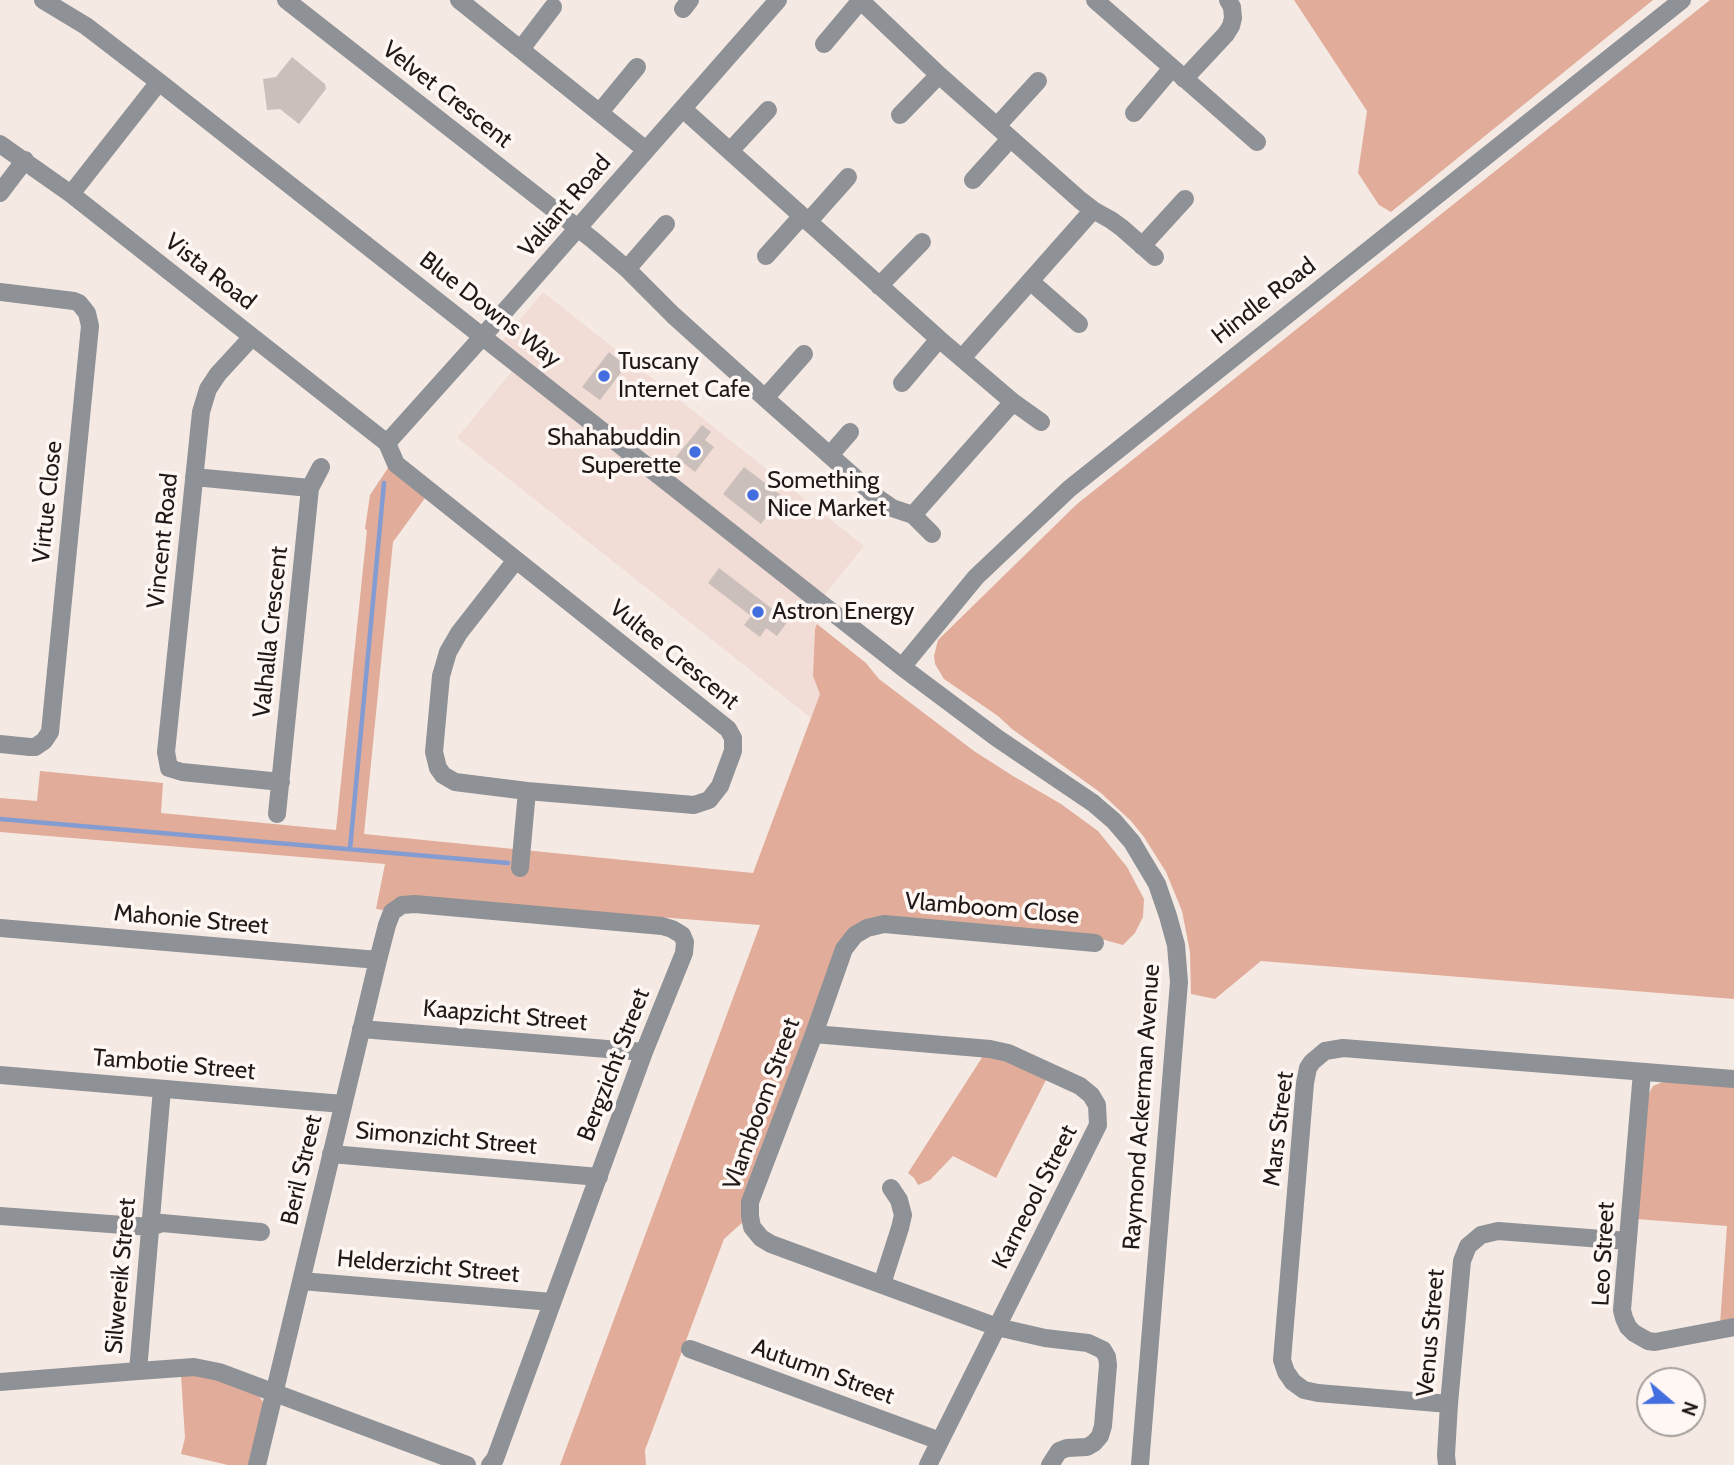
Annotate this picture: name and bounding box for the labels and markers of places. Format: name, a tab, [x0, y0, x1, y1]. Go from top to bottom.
place label: Tuscany Internet Cafe	[618, 348, 750, 404]
marker: Tuscany Internet Cafe	[596, 368, 612, 384]
place label: Shahabuddin Superette	[547, 424, 681, 480]
marker: Shahabuddin Superette	[687, 444, 703, 460]
place label: Something Nice Market	[767, 467, 886, 523]
marker: Something Nice Market	[745, 487, 761, 503]
place label: Astron Energy	[772, 598, 914, 626]
marker: Astron Energy	[750, 604, 766, 620]

